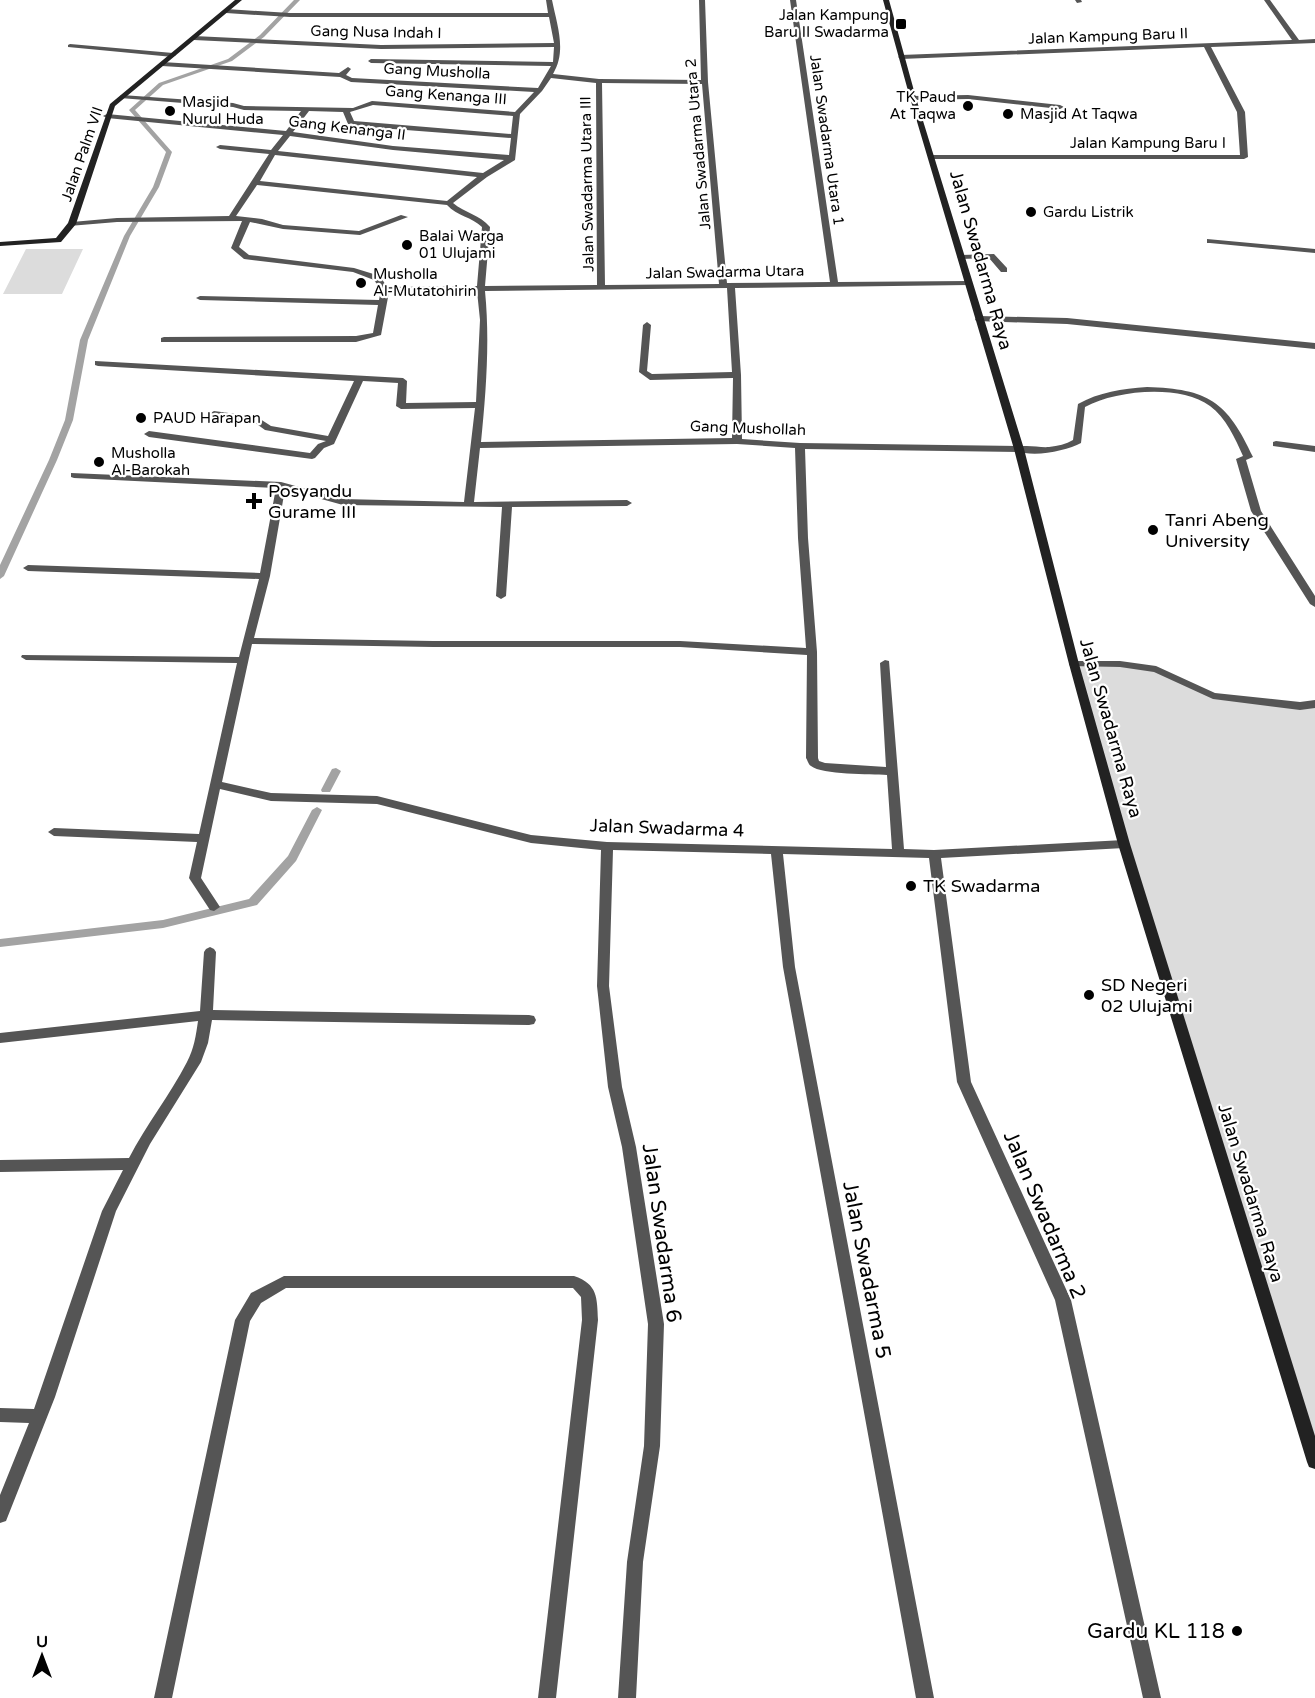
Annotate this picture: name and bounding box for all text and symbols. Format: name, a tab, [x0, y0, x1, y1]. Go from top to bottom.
place label: Jalan Kampung Baru II Swadarma	[764, 6, 889, 41]
marker: Jalan Kampung Baru II Swadarma	[894, 17, 908, 31]
street label: Gang Nusa Indah I	[310, 22, 442, 42]
street label: Jalan Kampung Baru II	[1028, 24, 1188, 48]
street label: Jalan Swadarma Utara 1	[806, 53, 848, 227]
street label: Jalan Swadarma Utara 2	[682, 57, 714, 231]
street label: Gang Musholla	[383, 59, 491, 83]
street label: Gang Kenanga III	[384, 82, 508, 108]
place label: TK Paud At Taqwa	[889, 88, 956, 123]
place label: Masjid Nurul Huda	[182, 93, 264, 128]
street label: Jalan Swadarma Utara III	[576, 96, 598, 272]
marker: TK Paud At Taqwa	[961, 99, 975, 113]
street label: Jalan Palm VII	[57, 104, 107, 204]
marker: Masjid Nurul Huda	[163, 104, 177, 118]
place label: Masjid At Taqwa	[1020, 105, 1138, 123]
marker: Masjid At Taqwa	[1001, 107, 1015, 121]
street label: Gang Kenanga II	[287, 112, 407, 144]
street label: Jalan Kampung Baru I	[1070, 134, 1226, 152]
street label: Jalan Swadarma Raya	[945, 168, 1017, 352]
place label: Gardu Listrik	[1043, 203, 1134, 221]
marker: Gardu Listrik	[1024, 205, 1038, 219]
place label: Balai Warga 01 Ulujami	[419, 227, 504, 262]
marker: Balai Warga 01 Ulujami	[400, 238, 414, 252]
street label: Jalan Swadarma Utara	[645, 262, 805, 282]
place label: Musholla Al-Mutatohirin	[373, 265, 477, 300]
marker: Musholla Al-Mutatohirin	[354, 276, 368, 290]
place label: PAUD Harapan	[153, 409, 261, 427]
marker: PAUD Harapan	[134, 411, 148, 425]
street label: Gang Mushollah	[690, 417, 806, 439]
place label: Musholla Al-Barokah	[111, 444, 190, 479]
marker: Musholla Al-Barokah	[92, 455, 106, 469]
place label: Posyandu Gurame III	[268, 480, 356, 523]
marker: Posyandu Gurame III	[245, 492, 263, 510]
place label: Tanri Abeng University	[1165, 509, 1269, 552]
marker: Tanri Abeng University	[1146, 523, 1160, 537]
street label: Jalan Swadarma Raya	[1075, 636, 1147, 820]
street label: Jalan Swadarma 4	[589, 814, 745, 842]
place label: TK Swadarma	[923, 875, 1041, 897]
marker: TK Swadarma	[904, 879, 918, 893]
place label: SD Negeri 02 Ulujami	[1101, 974, 1193, 1017]
marker: SD Negeri 02 Ulujami	[1082, 988, 1096, 1002]
street label: Jalan Swadarma Raya	[1213, 1101, 1289, 1285]
street label: Jalan Swadarma 2	[998, 1127, 1091, 1303]
street label: Jalan Swadarma 6	[637, 1142, 686, 1324]
street label: Jalan Swadarma 5	[837, 1179, 896, 1361]
place label: Gardu KL 118	[1087, 1619, 1225, 1644]
marker: Gardu KL 118	[1230, 1624, 1244, 1638]
north arrow	[12, 1626, 72, 1686]
text: U	[36, 1632, 48, 1652]

